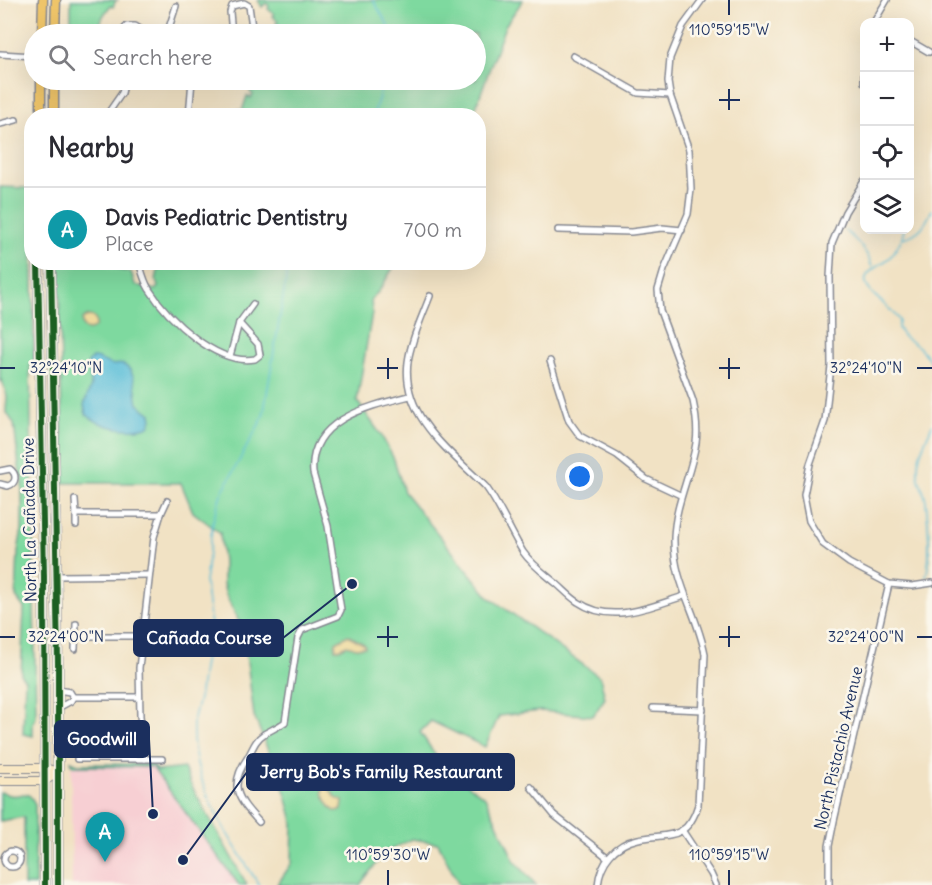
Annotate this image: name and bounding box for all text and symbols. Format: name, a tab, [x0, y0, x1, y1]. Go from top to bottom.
map controls	[860, 18, 914, 234]
button: +	[860, 18, 914, 72]
text: 110°59'15"W	[689, 20, 769, 39]
search box	[24, 24, 486, 90]
icon: search	[45, 41, 78, 74]
text: Search here	[93, 43, 212, 71]
button: −	[860, 72, 914, 126]
button: locate	[860, 126, 914, 180]
text: Nearby	[48, 131, 134, 164]
button: layers	[860, 180, 914, 234]
text: Davis Pediatric Dentistry	[105, 203, 348, 231]
text: A	[61, 217, 74, 242]
text: 700 m	[404, 217, 462, 242]
text: Place	[105, 231, 153, 256]
text: 32°24'10"N	[30, 358, 102, 377]
text: 32°24'10"N	[830, 358, 902, 377]
street label: North La Cañada Drive	[18, 438, 40, 602]
your location	[565, 462, 594, 491]
callout: Cañada Course	[134, 620, 283, 656]
text: Cañada Course	[146, 626, 272, 649]
text: 32°24'00"N	[28, 627, 104, 646]
text: 32°24'00"N	[828, 627, 904, 646]
street label: North Pistachio Avenue	[809, 664, 867, 832]
callout: Goodwill	[55, 721, 149, 757]
text: Goodwill	[67, 727, 137, 750]
callout: Jerry Bob's Family Restaurant	[247, 754, 514, 790]
text: Jerry Bob's Family Restaurant	[260, 760, 503, 783]
pin: A	[86, 812, 124, 862]
text: 110°59'30"W	[346, 845, 430, 864]
text: 110°59'15"W	[689, 845, 769, 864]

